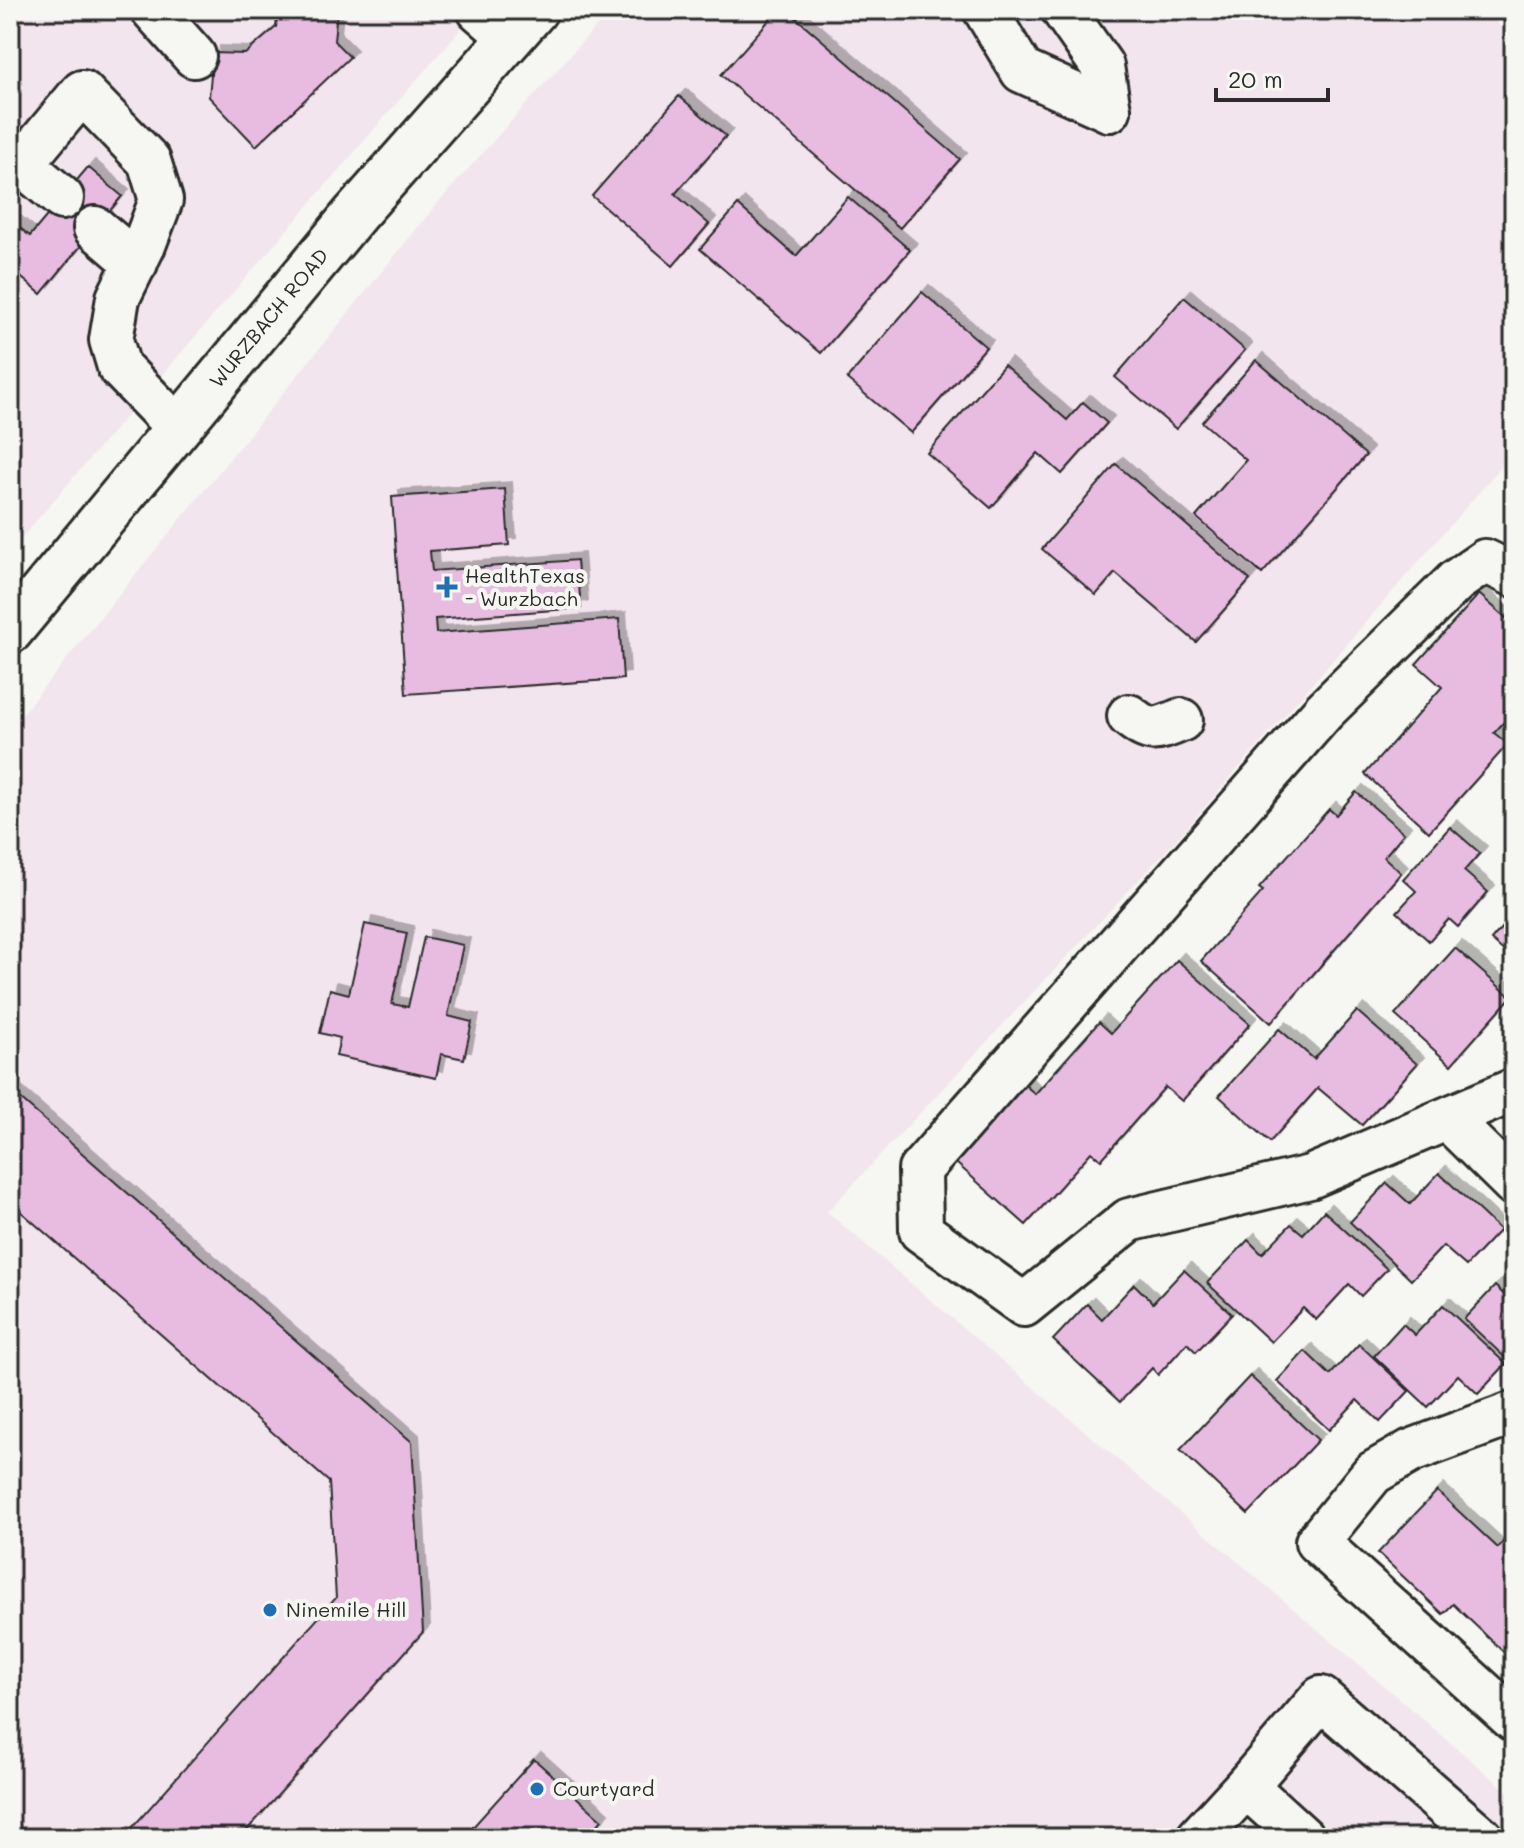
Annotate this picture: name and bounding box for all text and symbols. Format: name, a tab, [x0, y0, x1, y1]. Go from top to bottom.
scale bar	[1216, 52, 1328, 102]
text: 20 m	[1228, 63, 1283, 94]
street label: WURZBACH ROAD	[203, 242, 333, 393]
place label: HealthTexas - Wurzbach	[465, 562, 585, 611]
marker: HealthTexas - Wurzbach	[436, 576, 458, 598]
place label: Ninemile Hill	[286, 1596, 407, 1622]
marker: Ninemile Hill	[261, 1601, 279, 1619]
place label: Courtyard	[553, 1775, 655, 1801]
marker: Courtyard	[528, 1780, 546, 1798]

